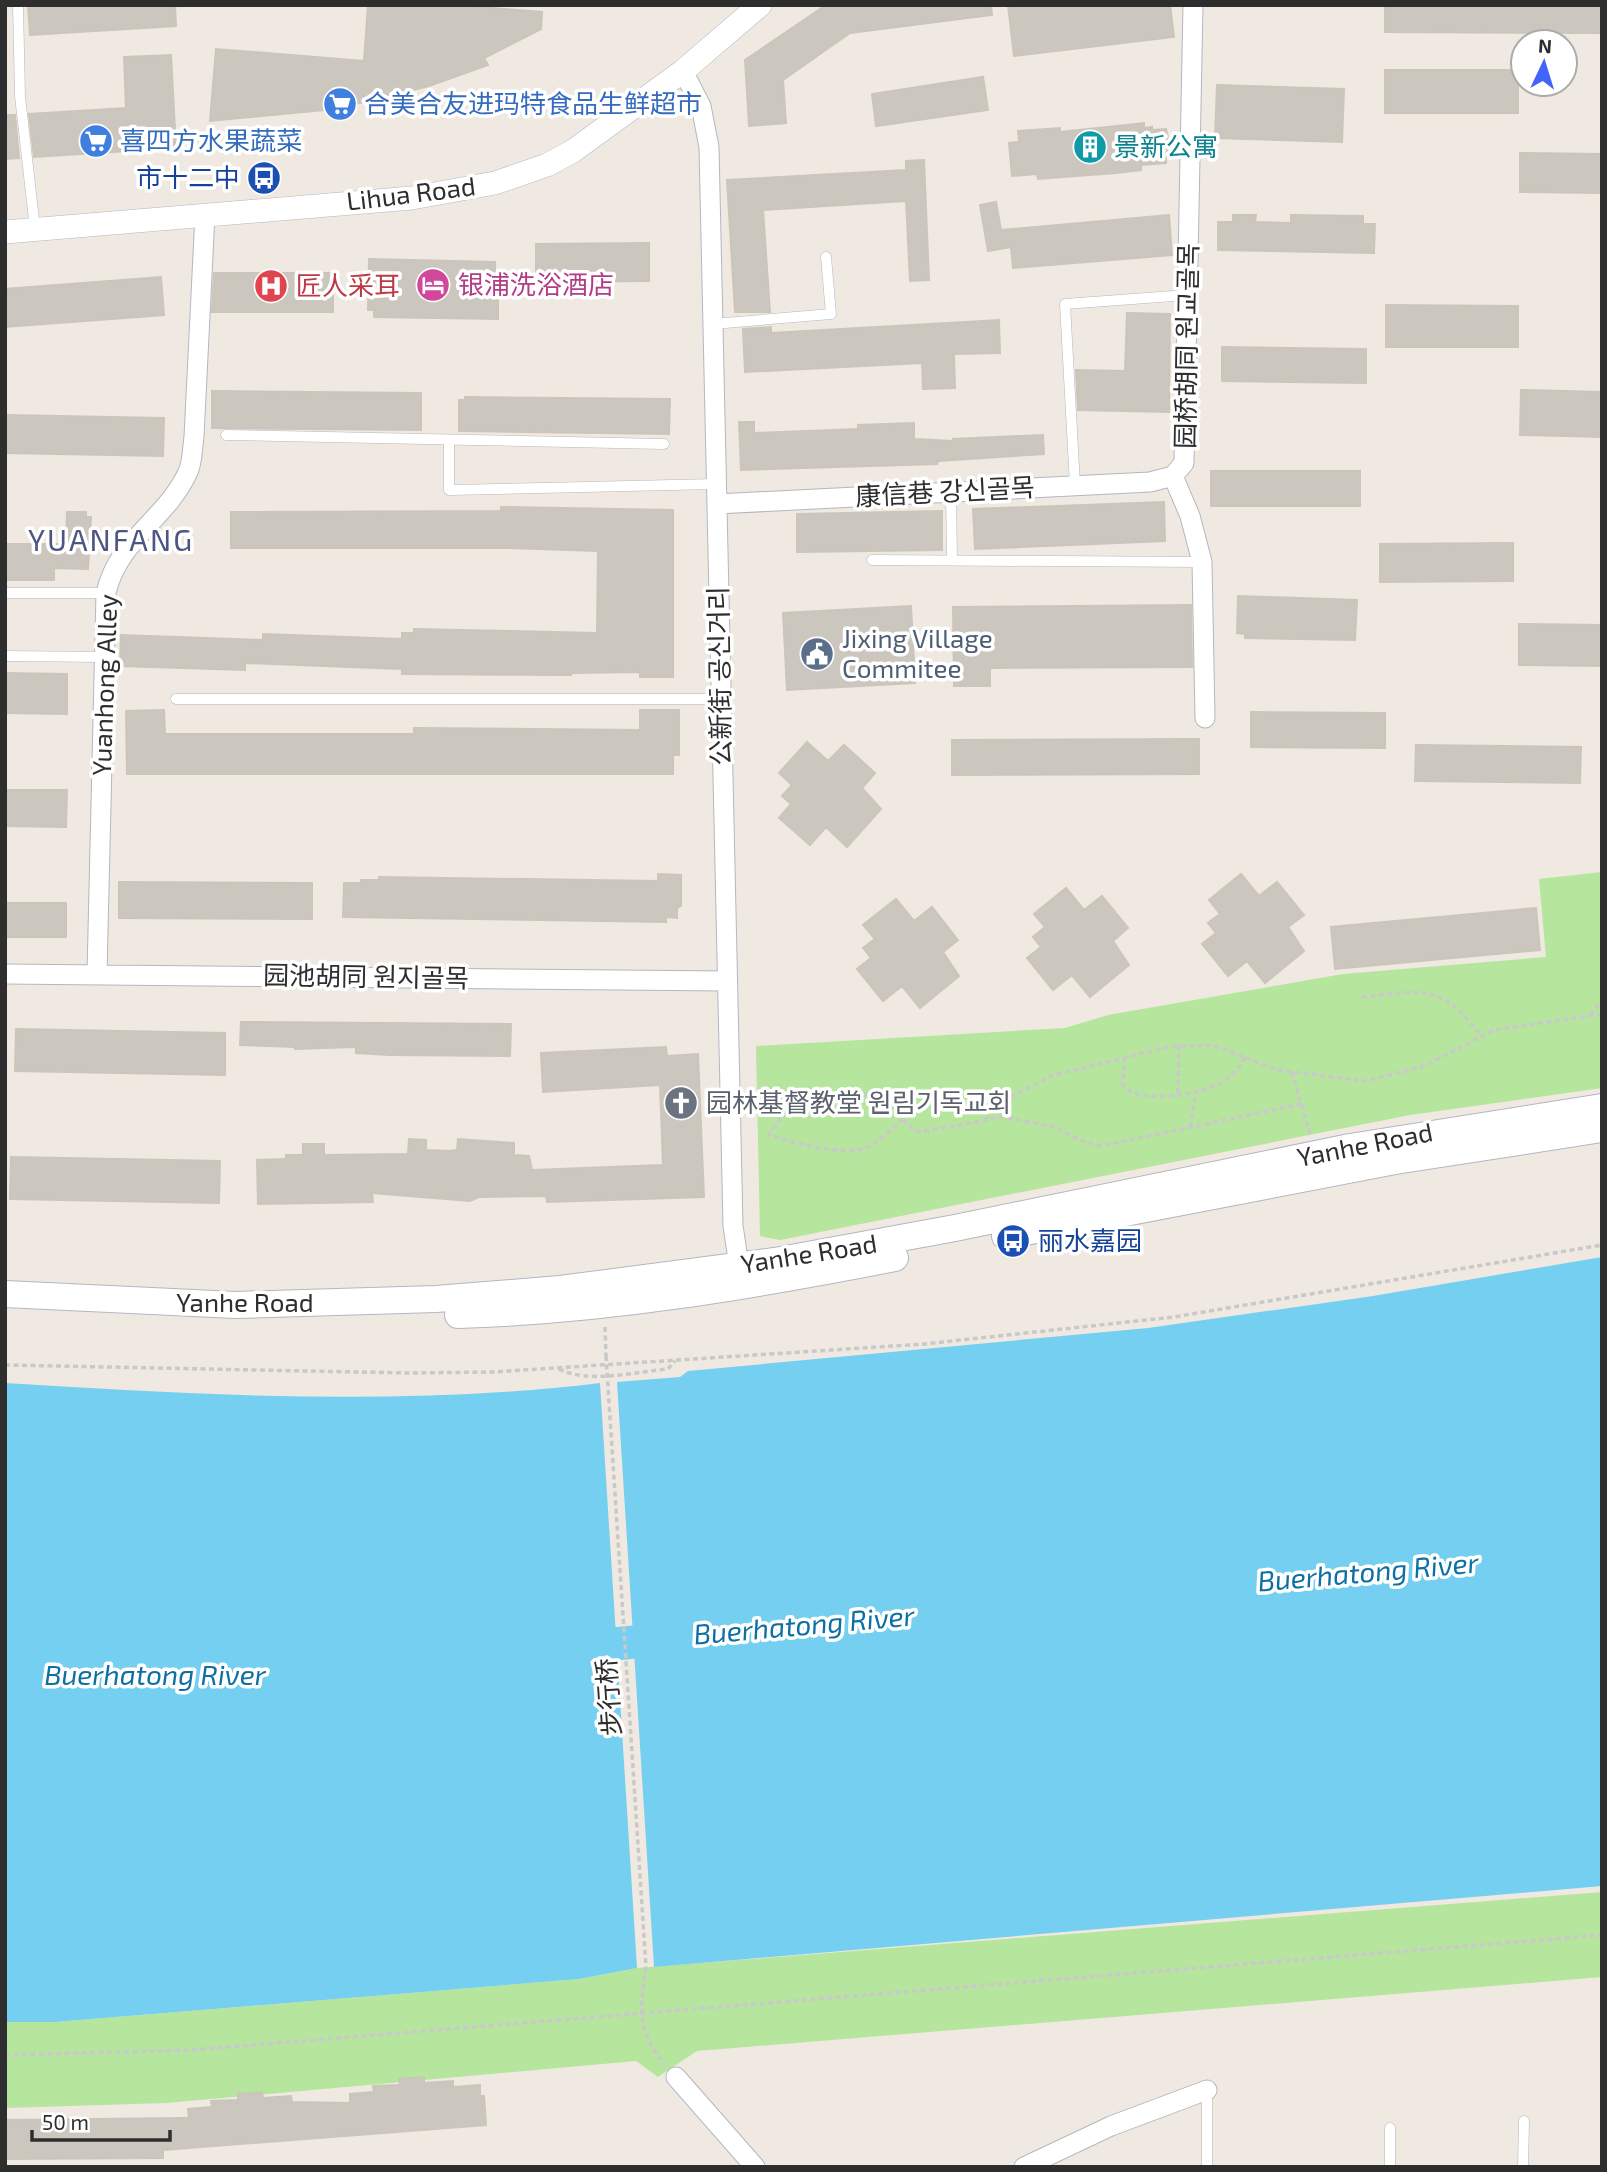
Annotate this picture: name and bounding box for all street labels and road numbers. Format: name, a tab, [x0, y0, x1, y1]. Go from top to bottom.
street label: Lihua Road	[345, 169, 477, 216]
street label: 园桥胡同 원교골목	[1168, 243, 1203, 449]
street label: 康信巷 강신골목	[854, 470, 1035, 511]
street label: 公新街 공신거리	[701, 586, 736, 766]
street label: Yuanhong Alley	[85, 593, 122, 776]
street label: 园池胡同 원지골목	[263, 958, 469, 993]
street label: Yanhe Road	[1294, 1115, 1435, 1172]
street label: Yanhe Road	[738, 1226, 879, 1279]
street label: Yanhe Road	[176, 1286, 314, 1317]
street label: 步行桥	[589, 1657, 626, 1737]

